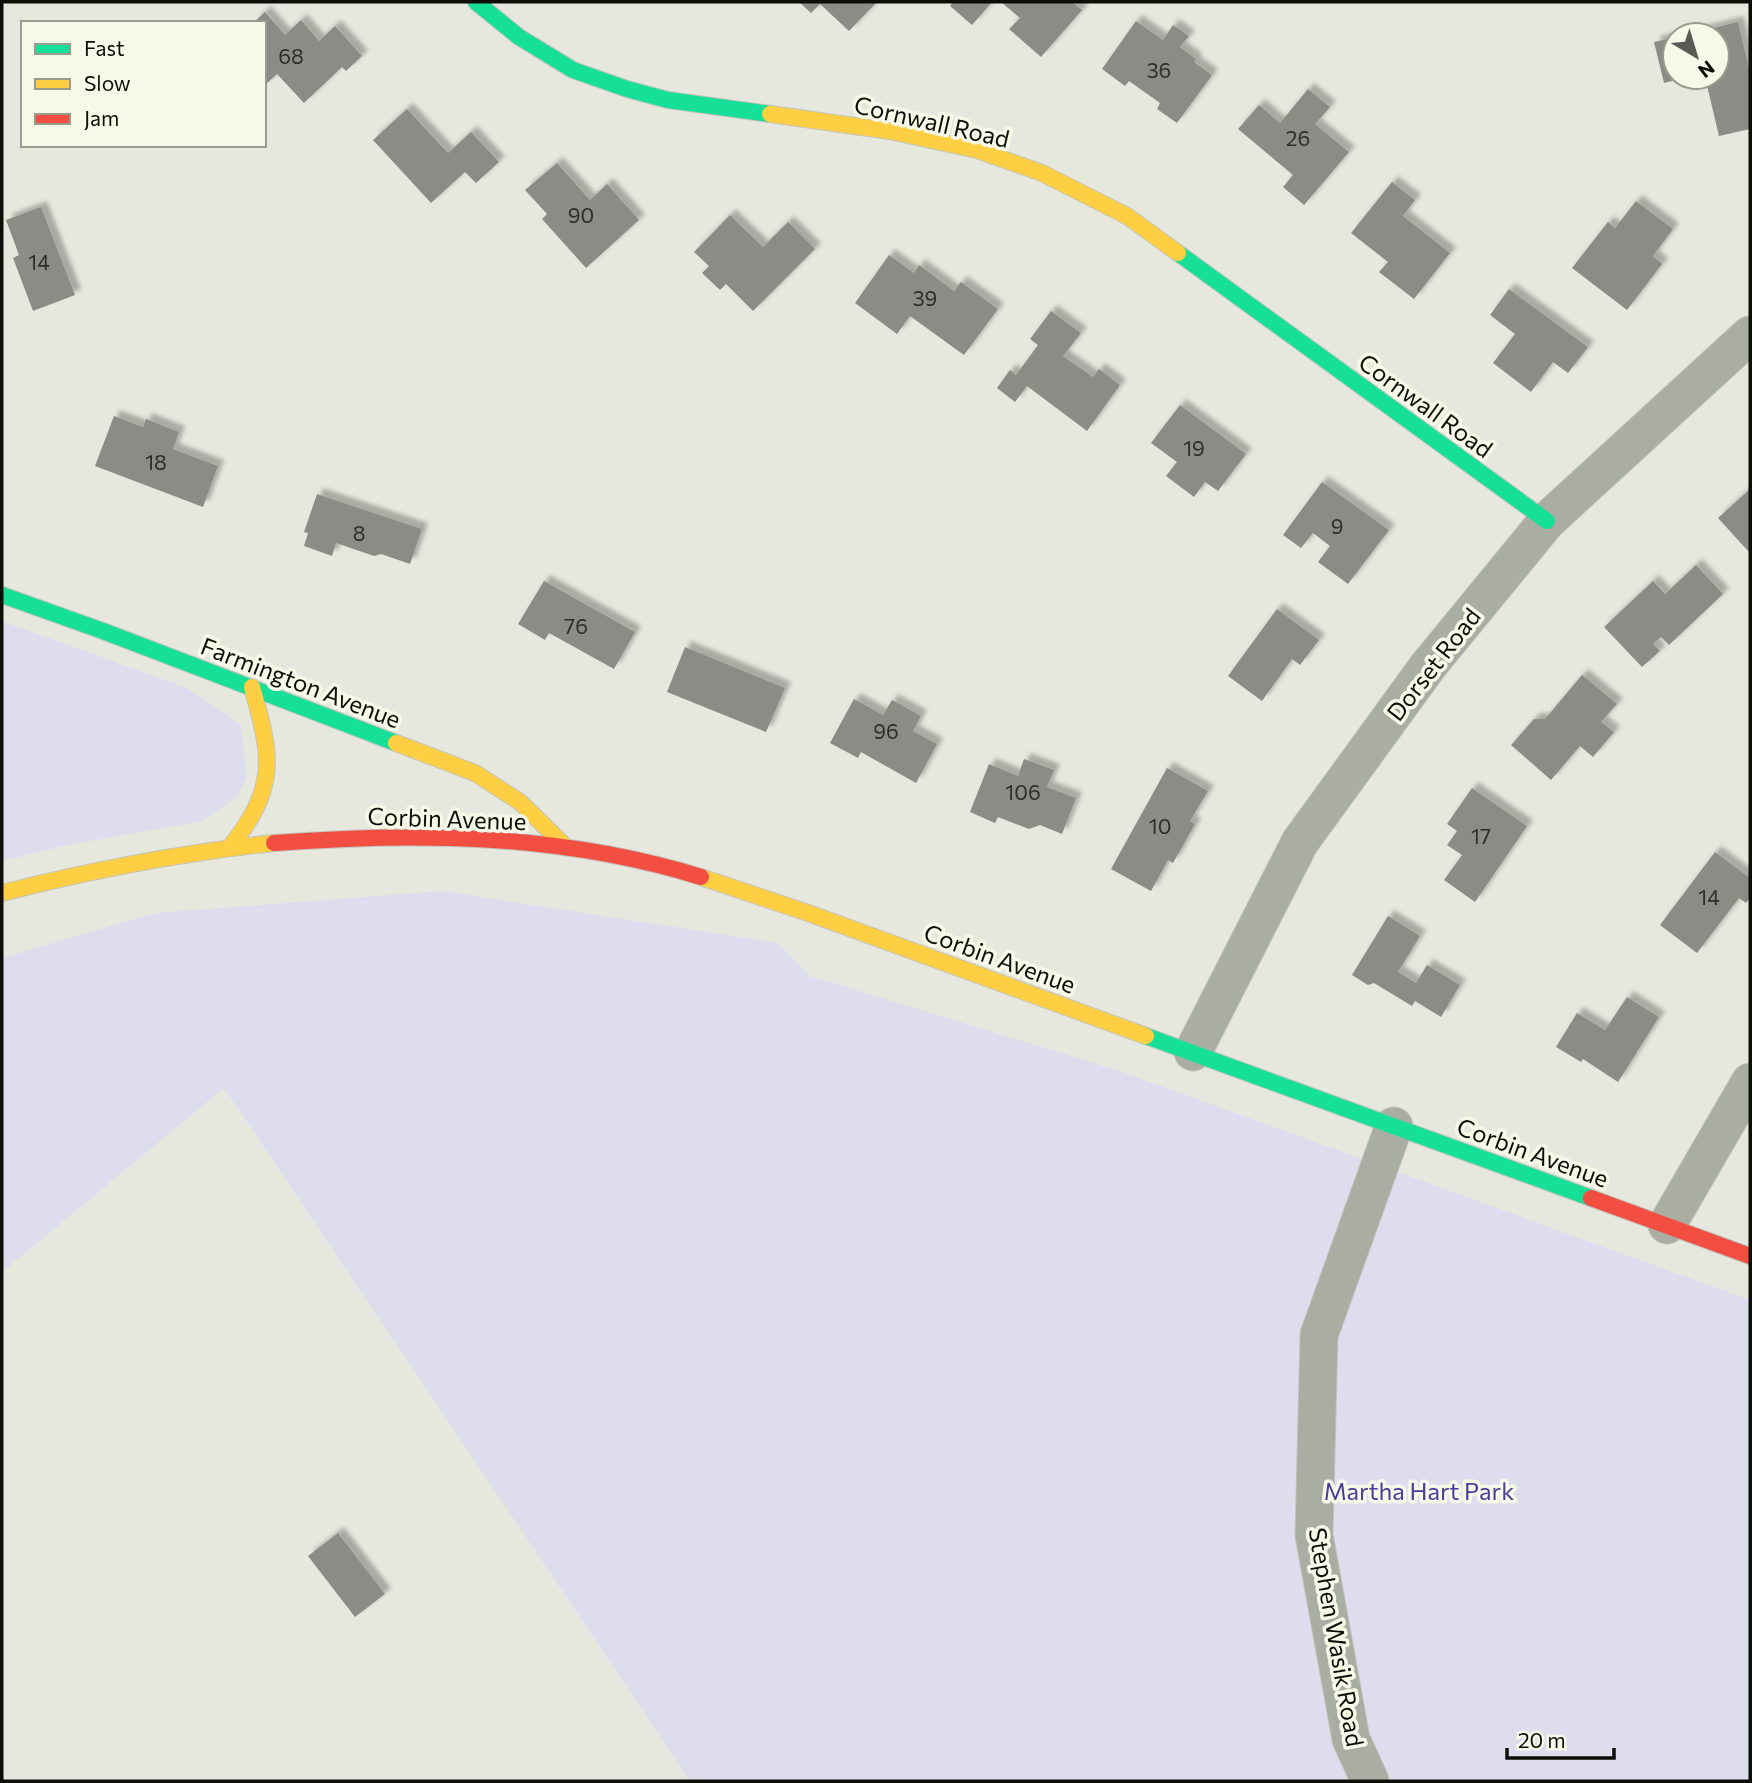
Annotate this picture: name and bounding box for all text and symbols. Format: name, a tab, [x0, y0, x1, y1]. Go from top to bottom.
legend	[21, 21, 266, 147]
north arrow	[1661, 21, 1731, 91]
text: Fast	[84, 35, 125, 60]
house number: 68	[278, 43, 304, 68]
text: N	[1694, 56, 1719, 83]
house number: 36	[1147, 57, 1171, 82]
text: Slow	[84, 70, 131, 95]
street label: Cornwall Road	[852, 89, 1012, 153]
text: Jam	[84, 105, 119, 130]
house number: 26	[1286, 125, 1310, 150]
house number: 90	[568, 202, 594, 227]
house number: 14	[28, 249, 50, 274]
house number: 39	[913, 285, 937, 310]
street label: Cornwall Road	[1353, 347, 1499, 463]
house number: 19	[1183, 435, 1205, 460]
house number: 18	[145, 449, 167, 474]
house number: 9	[1331, 513, 1343, 538]
house number: 8	[353, 520, 365, 545]
street label: Dorset Road	[1380, 602, 1486, 726]
house number: 76	[564, 613, 588, 638]
street label: Farmington Avenue	[197, 631, 405, 733]
house number: 96	[873, 718, 899, 743]
house number: 106	[1005, 779, 1041, 804]
street label: Corbin Avenue	[367, 801, 527, 835]
house number: 10	[1149, 813, 1171, 838]
house number: 17	[1471, 823, 1491, 848]
house number: 14	[1698, 884, 1720, 909]
street label: Corbin Avenue	[920, 917, 1080, 999]
street label: Corbin Avenue	[1453, 1111, 1613, 1193]
park label: Martha Hart Park	[1324, 1476, 1514, 1505]
street label: Stephen Wasik Road	[1303, 1525, 1371, 1749]
scale bar	[1507, 1716, 1614, 1760]
text: 20 m	[1518, 1727, 1566, 1752]

